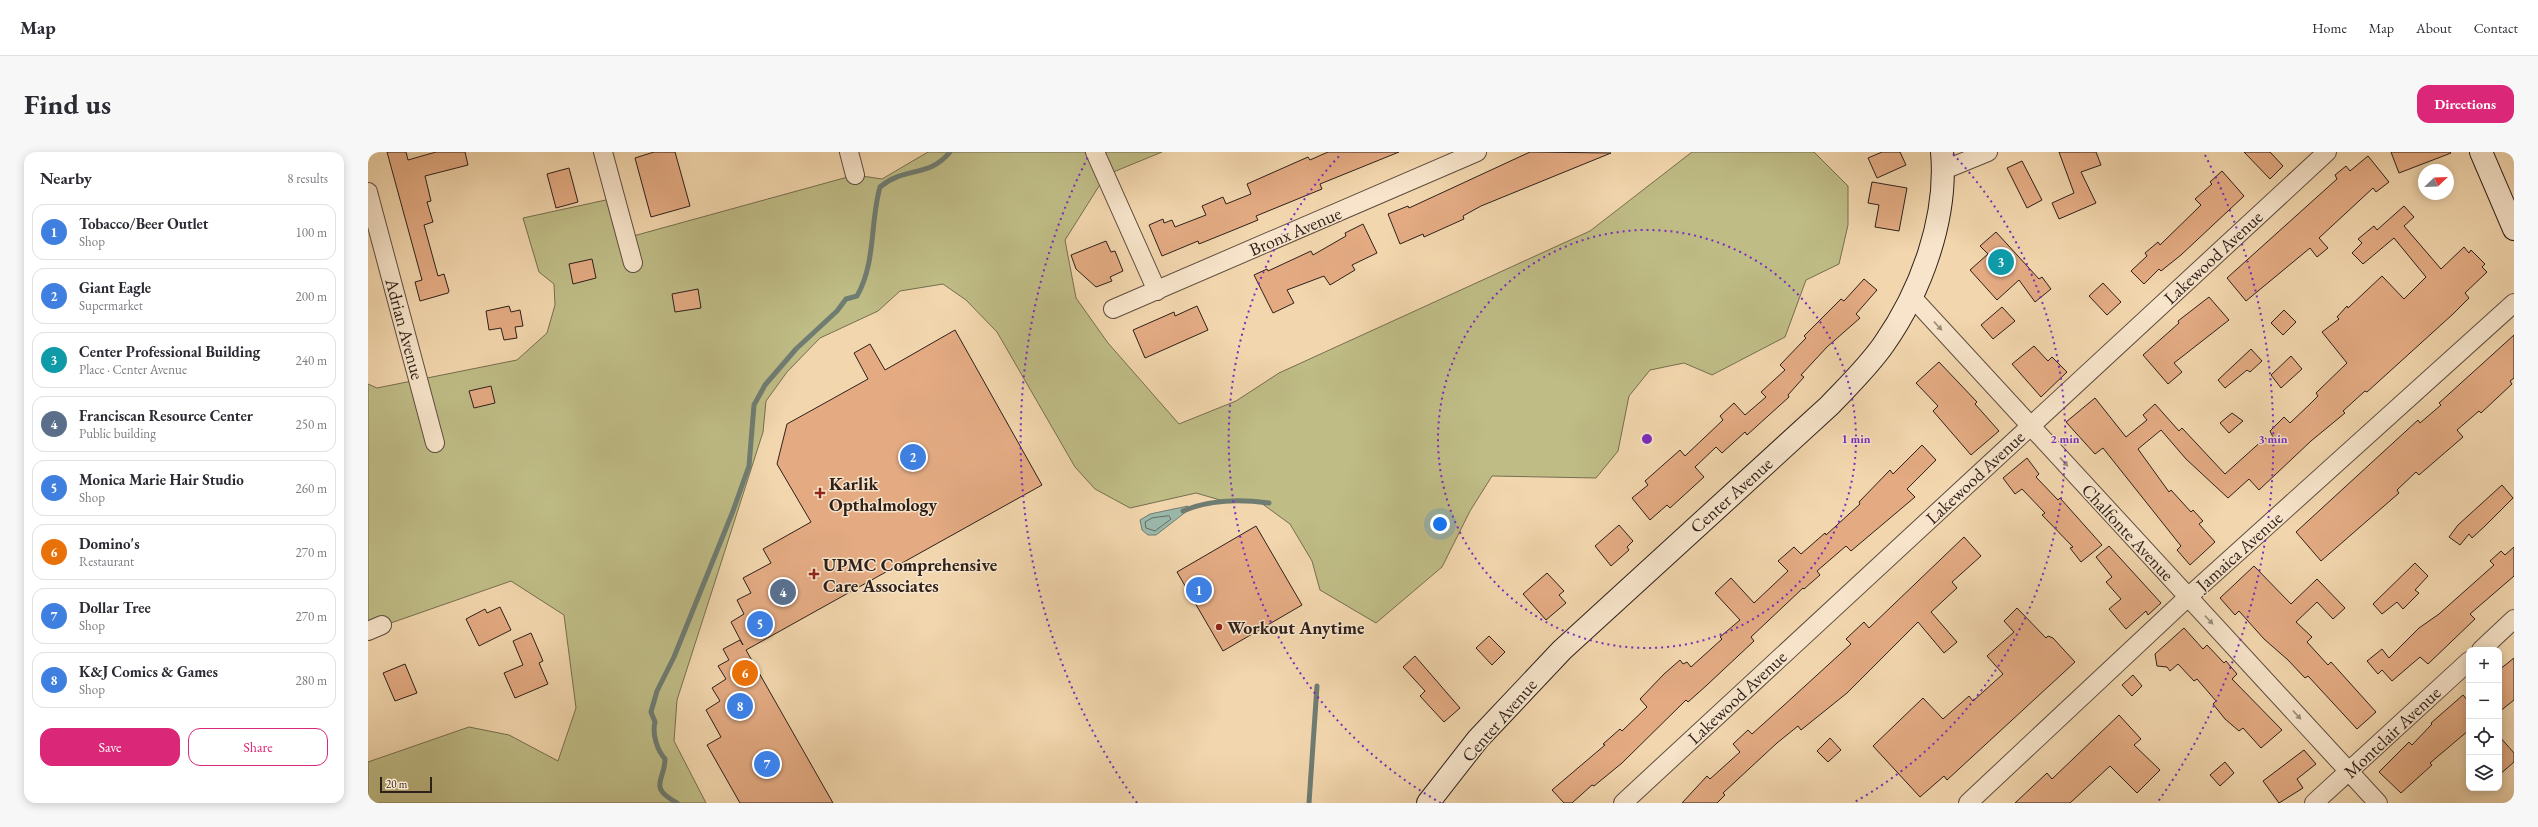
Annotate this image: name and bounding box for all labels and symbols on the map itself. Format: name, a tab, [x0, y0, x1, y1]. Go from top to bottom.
north arrow	[2418, 164, 2454, 200]
street label: Bronx Avenue	[1245, 201, 1345, 261]
street label: Lakewood Avenue	[2159, 205, 2267, 309]
pin: 3	[1988, 247, 2014, 277]
street label: Adrian Avenue	[380, 275, 430, 382]
one-way arrow	[1933, 321, 1942, 330]
street label: Lakewood Avenue	[1921, 425, 2029, 529]
text: 1 min	[1841, 431, 1871, 447]
text: 2 min	[2050, 431, 2080, 447]
text: 3 min	[2258, 431, 2288, 447]
centre of rings	[1640, 432, 1654, 446]
pin: 2	[900, 442, 926, 472]
street label: Center Avenue	[1685, 452, 1777, 538]
one-way arrow	[2059, 458, 2068, 467]
place label: Karlik Opthalmology	[829, 472, 937, 516]
street label: Chalfonte Avenue	[2077, 478, 2179, 586]
marker: Karlik Opthalmology	[814, 487, 826, 499]
street label: Jamaica Avenue	[2190, 506, 2287, 597]
your location	[1430, 514, 1450, 534]
place label: UPMC Comprehensive Care Associates	[823, 553, 998, 597]
marker: UPMC Comprehensive Care Associates	[808, 568, 820, 580]
pin: 1	[1186, 575, 1212, 605]
pin: 4	[770, 577, 796, 607]
pin: 5	[747, 609, 773, 639]
one-way arrow	[2204, 615, 2214, 625]
place label: Workout Anytime	[1227, 616, 1365, 639]
marker: Workout Anytime	[1214, 622, 1224, 632]
street label: Lakewood Avenue	[1683, 645, 1791, 749]
pin: 6	[732, 658, 758, 688]
street label: Center Avenue	[1456, 673, 1542, 767]
street label: Montclair Avenue	[2339, 681, 2445, 783]
pin: 8	[727, 691, 753, 721]
one-way arrow	[2292, 711, 2301, 720]
pin: 7	[754, 749, 780, 779]
scale bar	[380, 775, 432, 794]

